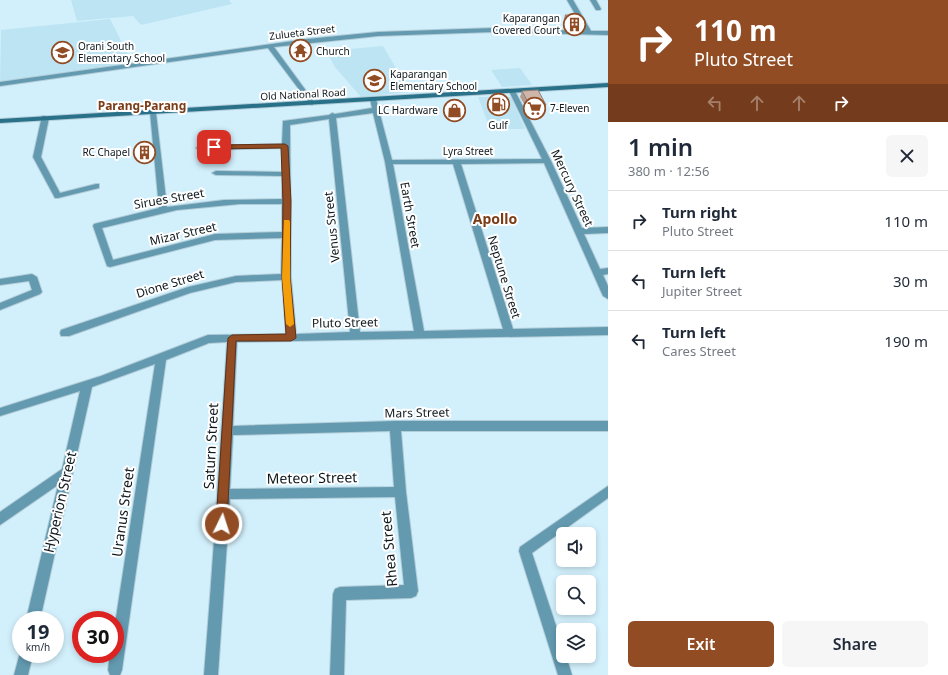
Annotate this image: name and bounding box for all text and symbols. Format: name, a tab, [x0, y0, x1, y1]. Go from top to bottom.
place label: Kaparangan Covered Court	[493, 11, 560, 37]
building icon: Kaparangan Covered Court	[562, 11, 588, 37]
text: 110 m	[694, 11, 777, 49]
icon: right	[628, 16, 680, 68]
street label: Zulueta Street	[268, 21, 336, 43]
temple icon: Church	[288, 38, 314, 64]
school or university icon: Orani South Elementary School	[50, 39, 76, 65]
place label: Orani South Elementary School	[78, 39, 165, 65]
place label: Church	[316, 44, 350, 58]
text: Pluto Street	[694, 47, 793, 71]
school or university icon: Kaparangan Elementary School	[361, 67, 387, 93]
place label: Kaparangan Elementary School	[390, 67, 477, 93]
street label: Old National Road	[260, 85, 346, 103]
fuel station icon: Gulf	[485, 92, 511, 118]
icon: left	[704, 92, 726, 114]
icon: ahead	[746, 92, 768, 114]
icon: ahead	[788, 92, 810, 114]
icon: right	[830, 92, 852, 114]
supermarket icon: 7-Eleven	[521, 95, 547, 121]
district label: Parang-Parang	[98, 97, 186, 114]
shop icon: LC Hardware	[441, 97, 467, 123]
place label: 7-Eleven	[550, 101, 589, 115]
place label: LC Hardware	[378, 103, 438, 117]
place label: Gulf	[488, 118, 508, 132]
pin	[197, 130, 231, 164]
text: 1 min	[628, 130, 693, 163]
button: close	[886, 135, 928, 177]
icon: arrive	[203, 136, 225, 158]
building icon: RC Chapel	[132, 139, 158, 165]
street label: Lyra Street	[443, 144, 494, 158]
place label: RC Chapel	[82, 145, 130, 159]
street label: Mercury Street	[547, 146, 598, 230]
text: 380 m · 12:56	[628, 162, 709, 180]
street label: Earth Street	[396, 181, 425, 250]
street label: Sirues Street	[132, 184, 206, 213]
street label: Venus Street	[319, 190, 344, 263]
text: Turn right	[662, 202, 737, 222]
district label: Apollo	[473, 209, 517, 228]
icon: right	[628, 210, 650, 232]
text: 110 m	[884, 211, 928, 231]
street label: Mizar Street	[148, 217, 219, 249]
text: Pluto Street	[662, 222, 734, 240]
street label: Neptune Street	[484, 233, 525, 321]
text: Turn left	[662, 262, 726, 282]
street label: Dione Street	[134, 265, 206, 302]
icon: left	[628, 270, 650, 292]
text: 30 m	[893, 271, 928, 291]
text: Jupiter Street	[662, 282, 742, 300]
street label: Pluto Street	[312, 313, 379, 332]
text: Turn left	[662, 322, 726, 342]
icon: left	[628, 330, 650, 352]
text: 190 m	[884, 331, 928, 351]
text: Cares Street	[662, 342, 736, 360]
street label: Saturn Street	[199, 402, 222, 490]
street label: Mars Street	[384, 403, 450, 422]
street label: Hyperion Street	[39, 449, 80, 554]
street label: Uranus Street	[107, 466, 138, 558]
street label: Meteor Street	[267, 467, 357, 488]
position arrow	[201, 503, 243, 545]
street label: Rhea Street	[376, 510, 401, 588]
map controls	[556, 527, 596, 663]
button: sound	[556, 527, 596, 567]
button: search	[556, 575, 596, 615]
speed limit sign: 30	[72, 611, 124, 663]
text: 19	[27, 618, 49, 645]
button: Exit	[628, 621, 774, 667]
button: Share	[782, 621, 928, 667]
button: layers	[556, 623, 596, 663]
text: km/h	[26, 640, 50, 654]

